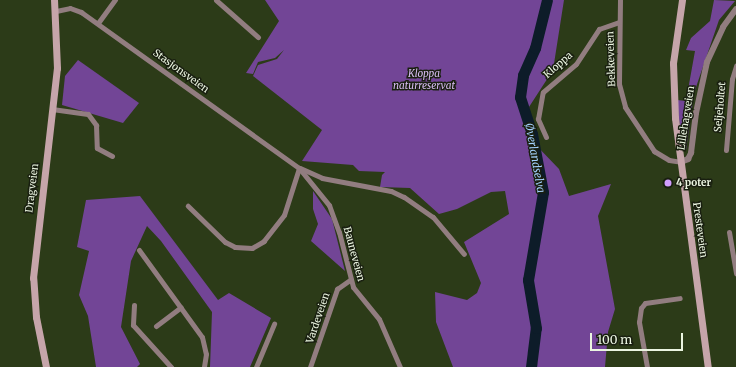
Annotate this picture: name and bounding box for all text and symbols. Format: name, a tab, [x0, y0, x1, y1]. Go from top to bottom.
street label: Bekkeveien	[604, 31, 618, 87]
street label: Stasjonsveien	[151, 47, 211, 95]
street label: Kloppa	[541, 49, 575, 81]
park label: Kloppa naturreservat	[393, 67, 455, 90]
street label: Seljeholtet	[712, 81, 728, 133]
street label: Lillehagveien	[675, 85, 697, 151]
water label: Øverlandselva	[522, 122, 548, 194]
street label: Dragveien	[23, 163, 41, 213]
place label: 4 poter	[676, 177, 711, 189]
marker: 4 poter	[663, 178, 673, 188]
street label: Presteveien	[690, 202, 710, 258]
street label: Bauneveien	[341, 225, 367, 283]
street label: Vardeveien	[304, 291, 332, 345]
scale bar	[592, 325, 685, 351]
text: 100 m	[597, 332, 632, 347]

